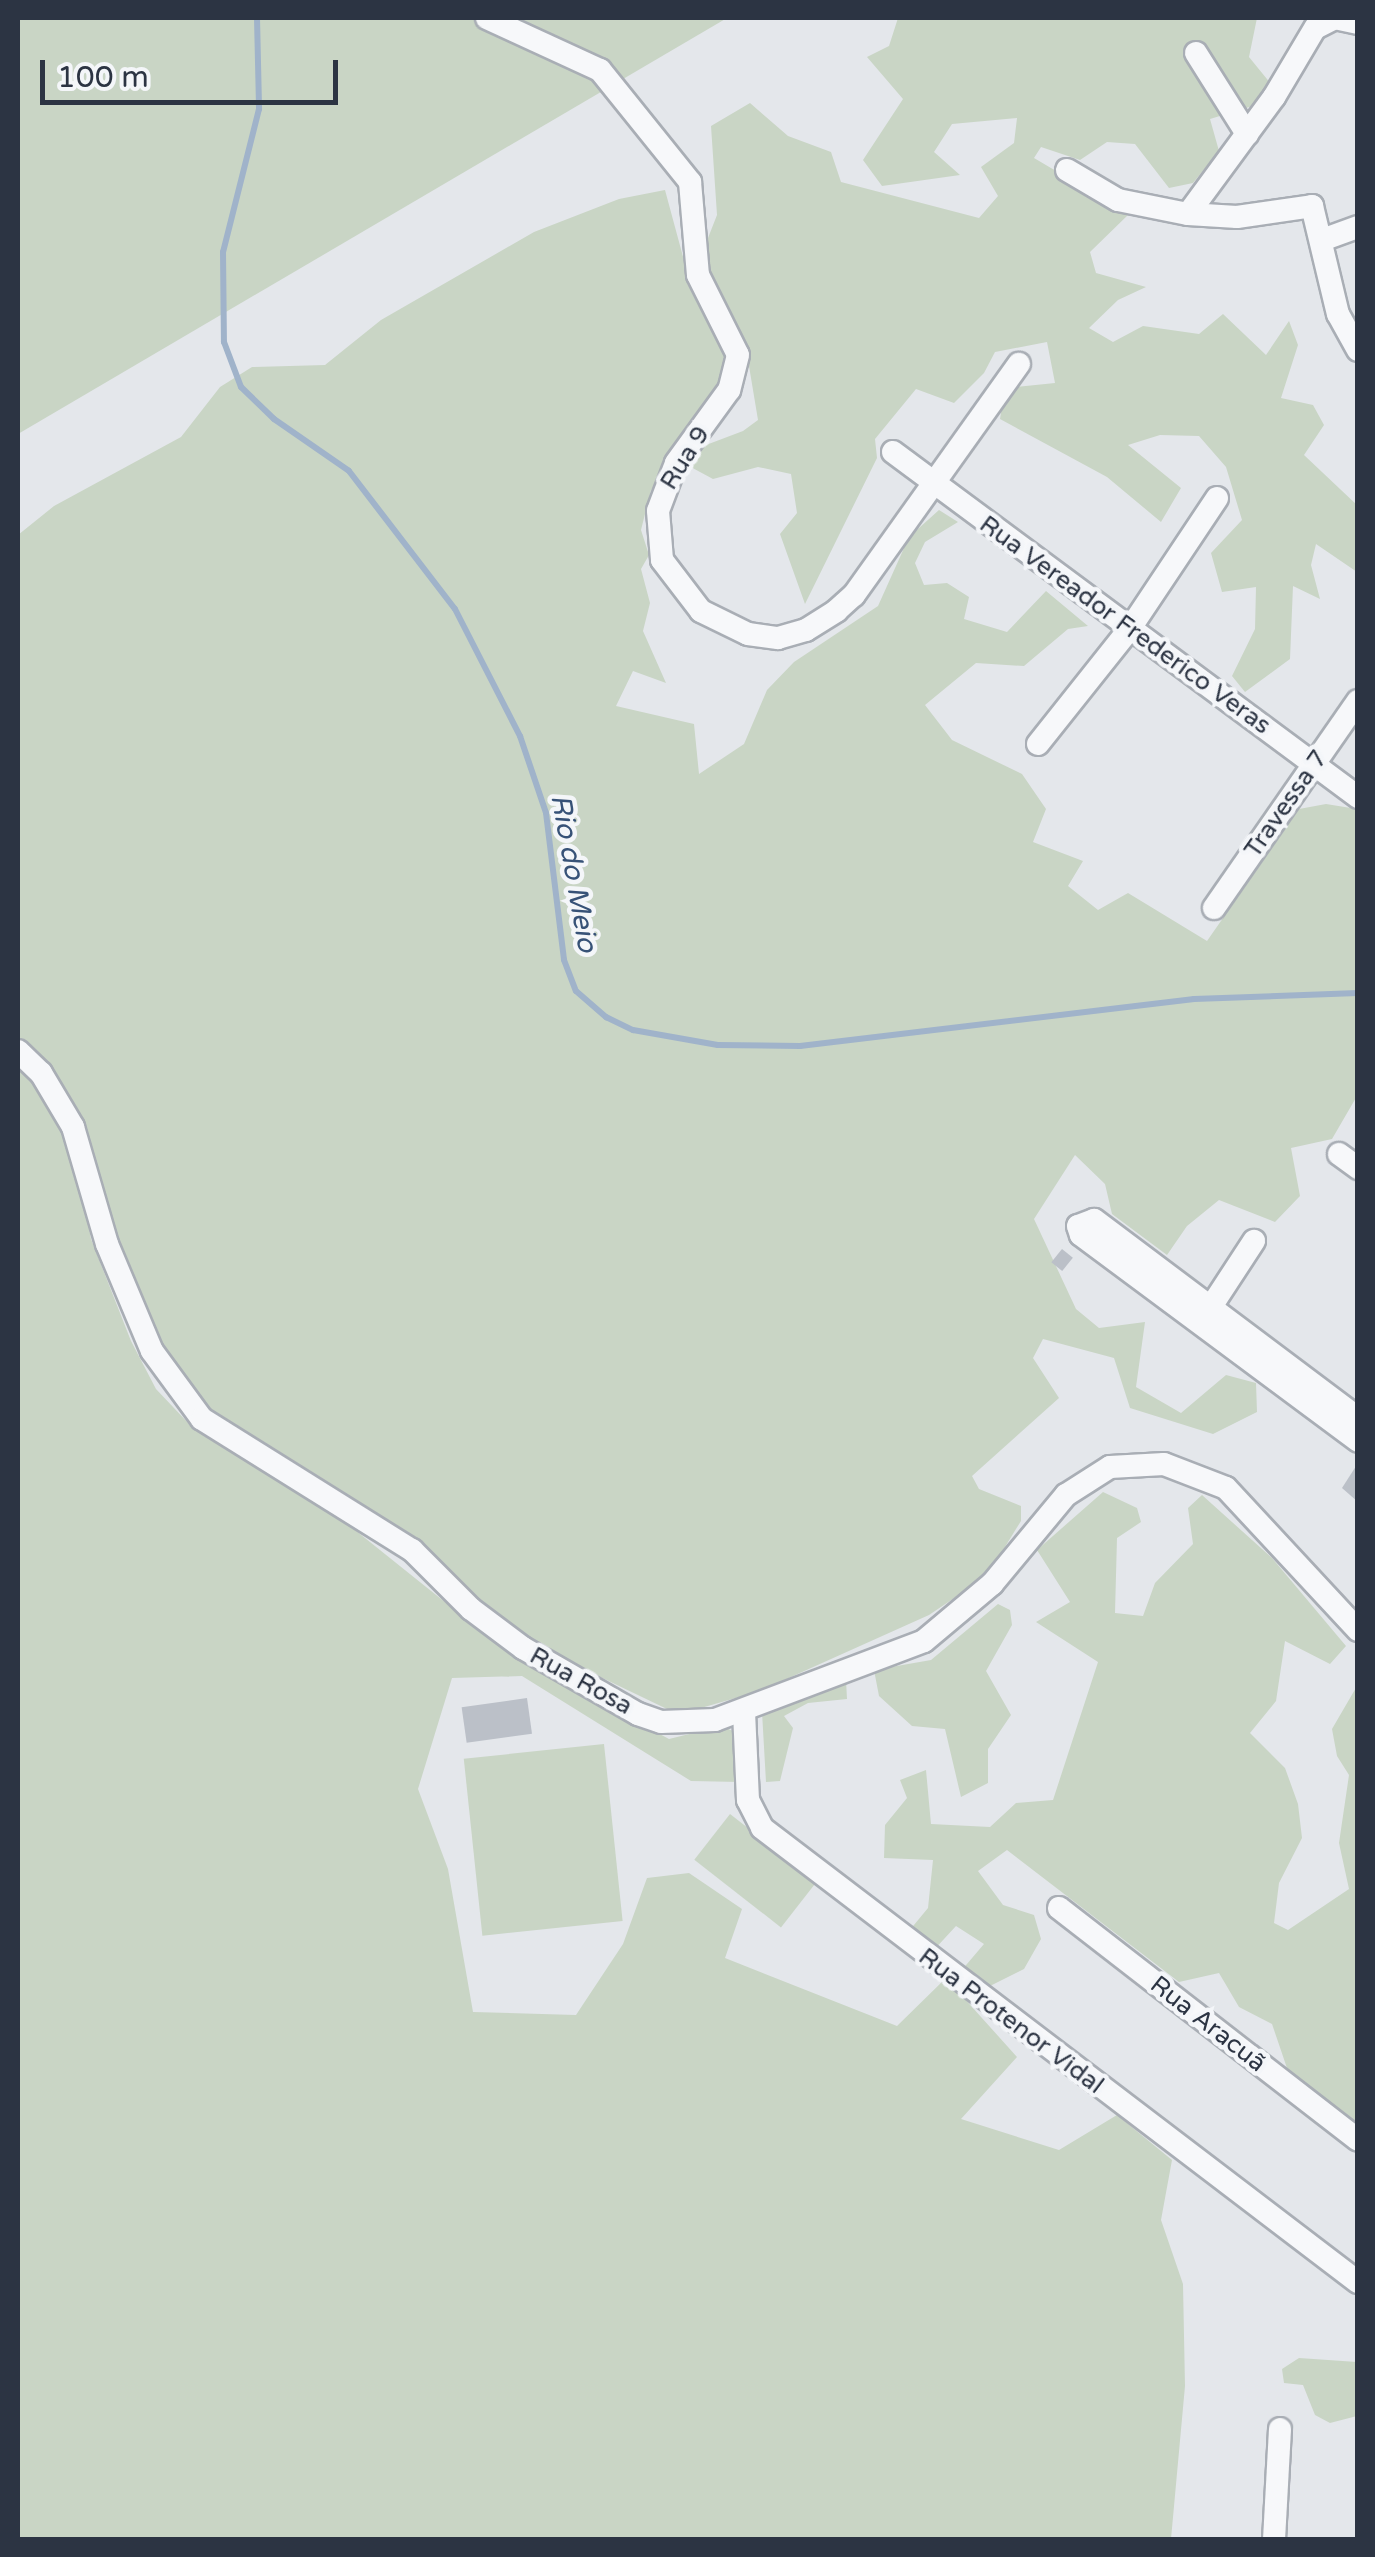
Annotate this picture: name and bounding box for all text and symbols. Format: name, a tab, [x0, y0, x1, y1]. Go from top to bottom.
scale bar	[45, 40, 342, 102]
text: 100 m	[57, 59, 149, 96]
street label: Rua 9	[654, 421, 716, 495]
street label: Rua Vereador Frederico Veras	[974, 509, 1276, 741]
street label: Travessa 7	[1238, 744, 1334, 864]
water label: Rio do Meio	[544, 791, 604, 955]
street label: Rua Rosa	[524, 1641, 638, 1721]
street label: Rua Protenor Vidal	[913, 1942, 1109, 2100]
street label: Rua Aracuã	[1144, 1970, 1272, 2078]

